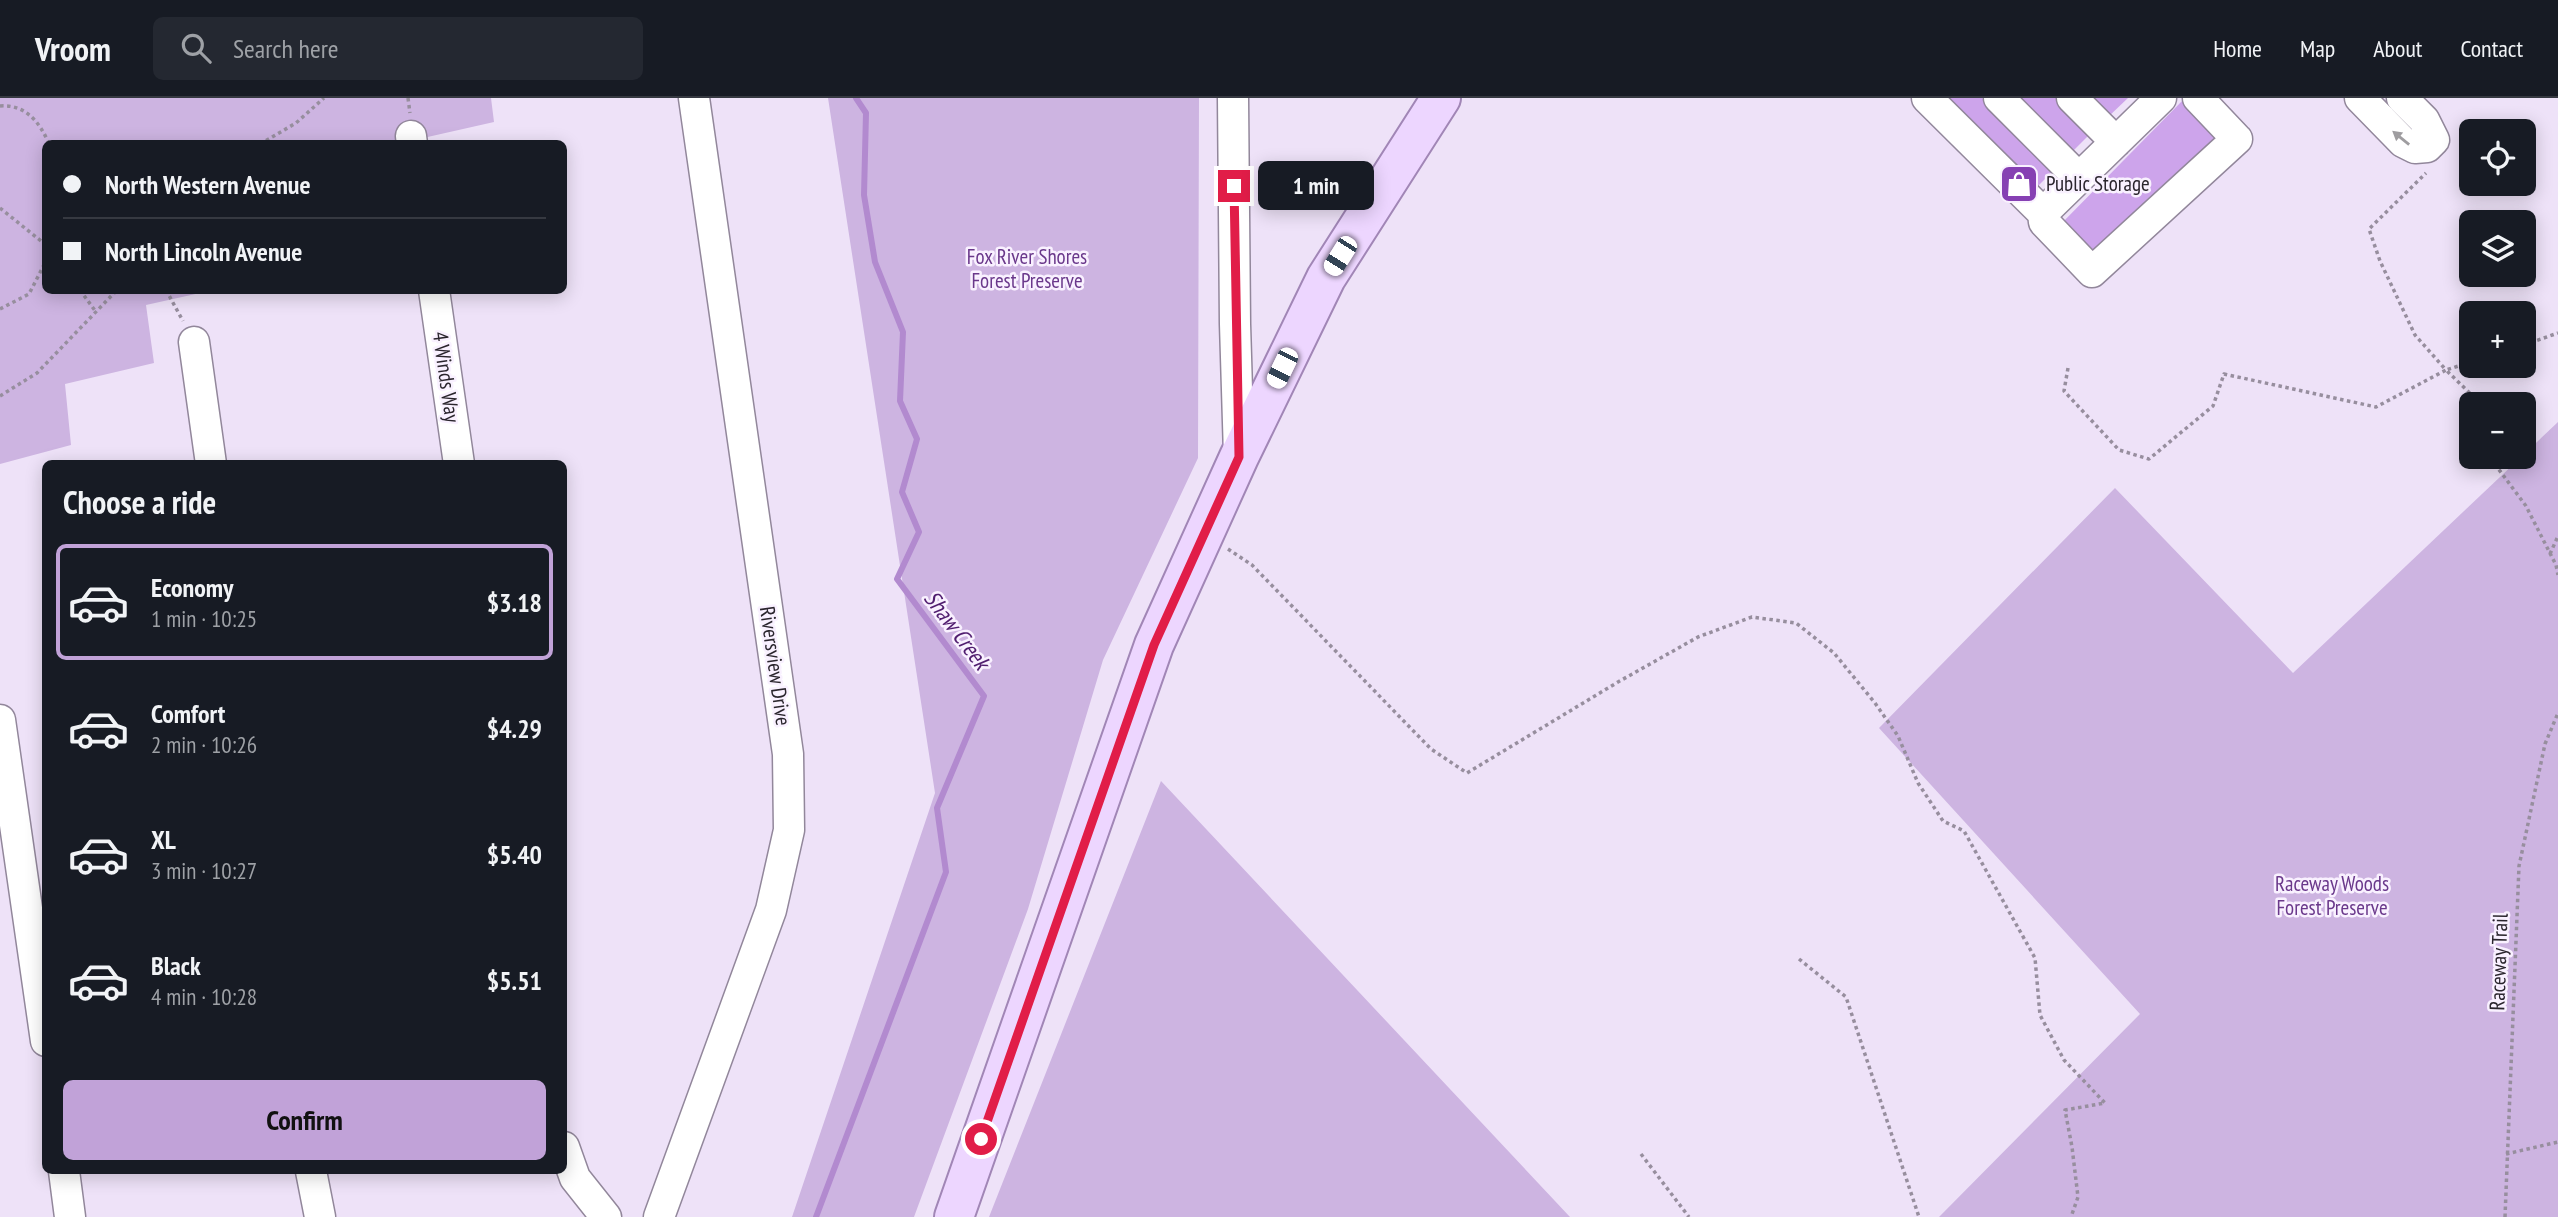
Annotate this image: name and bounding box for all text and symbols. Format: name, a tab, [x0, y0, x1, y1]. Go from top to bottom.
search box	[153, 17, 643, 80]
text: Vroom	[35, 27, 111, 70]
icon: search	[177, 29, 215, 67]
text: Search here	[233, 32, 339, 65]
text: Home	[2213, 33, 2262, 64]
text: Map	[2300, 33, 2335, 64]
text: About	[2373, 33, 2422, 64]
text: Contact	[2460, 33, 2523, 64]
map controls	[2459, 119, 2536, 469]
button: locate	[2459, 119, 2536, 196]
one-way arrow	[2393, 131, 2411, 146]
callout: 1 min	[1258, 162, 1374, 210]
shop icon: Public Storage	[1998, 163, 2040, 205]
text: North Western Avenue	[105, 168, 311, 201]
route end	[1218, 170, 1250, 202]
place label: Public Storage	[2046, 170, 2150, 197]
text: 1 min	[1293, 171, 1339, 200]
button: layers	[2459, 210, 2536, 287]
car	[1320, 233, 1361, 279]
text: North Lincoln Avenue	[105, 235, 302, 268]
park label: Fox River Shores Forest Preserve	[967, 243, 1087, 294]
button: +	[2459, 301, 2536, 378]
street label: 4 Winds Way	[427, 330, 466, 424]
car	[1264, 345, 1301, 391]
button: −	[2459, 392, 2536, 469]
text: Choose a ride	[63, 481, 216, 523]
icon: car	[67, 571, 130, 634]
text: Economy	[151, 571, 233, 604]
water label: Shaw Creek	[918, 584, 998, 677]
text: $3.18	[487, 586, 542, 619]
text: 1 min · 10:25	[151, 604, 257, 633]
street label: Riversview Drive	[754, 605, 797, 727]
icon: car	[67, 697, 130, 760]
text: Comfort	[151, 697, 225, 730]
text: $4.29	[487, 712, 542, 745]
text: 2 min · 10:26	[151, 730, 257, 759]
icon: car	[67, 823, 130, 886]
text: XL	[151, 823, 176, 856]
text: $5.40	[487, 838, 542, 871]
text: 3 min · 10:27	[151, 856, 257, 885]
park label: Raceway Woods Forest Preserve	[2275, 870, 2389, 921]
street label: Raceway Trail	[2483, 913, 2514, 1011]
icon: car	[67, 949, 130, 1012]
text: Black	[151, 949, 201, 982]
text: $5.51	[487, 964, 542, 997]
text: 4 min · 10:28	[151, 982, 257, 1011]
button: Confirm	[63, 1080, 546, 1160]
route start	[965, 1123, 997, 1155]

